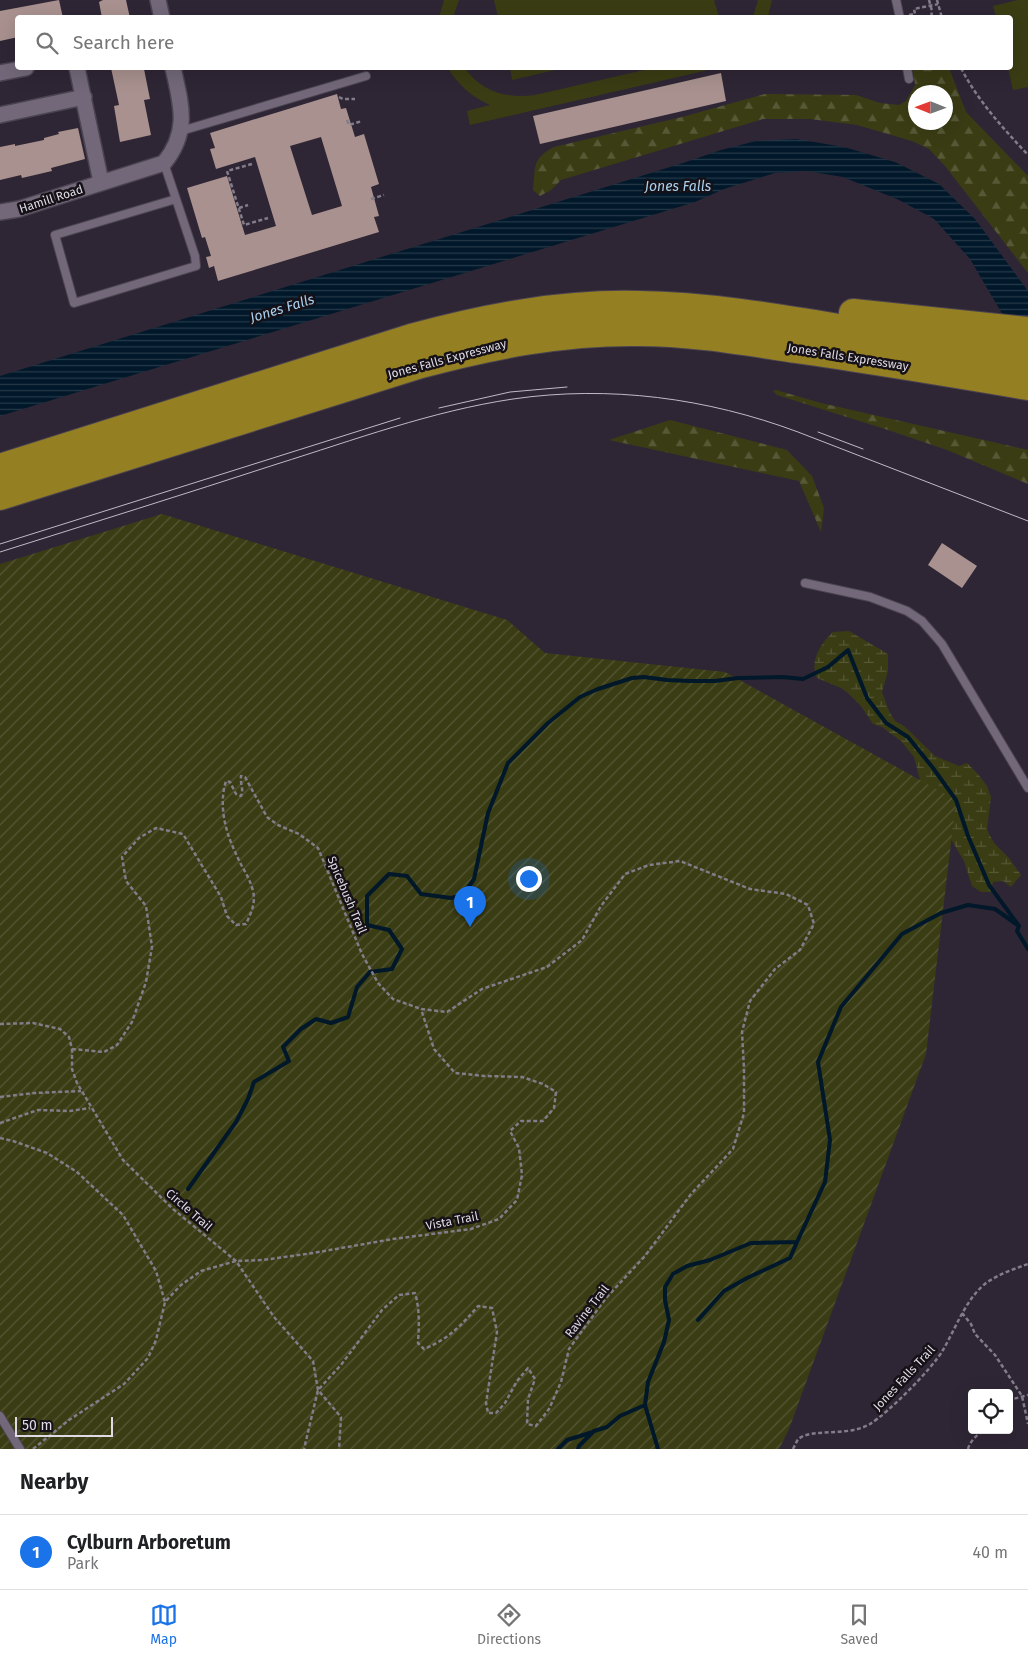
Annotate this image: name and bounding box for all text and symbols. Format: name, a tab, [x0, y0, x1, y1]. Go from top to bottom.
search box	[15, 15, 1013, 70]
icon: search	[33, 29, 61, 57]
text: Search here	[73, 31, 174, 54]
north arrow	[908, 85, 953, 130]
water label: Jones Falls	[644, 178, 712, 195]
street label: Hamill Road	[17, 182, 85, 216]
water label: Jones Falls	[247, 290, 317, 327]
street label: Jones Falls Expressway	[386, 336, 508, 382]
street label: Jones Falls Expressway	[786, 341, 910, 373]
street label: Spicebush Trail	[324, 854, 370, 936]
your location	[516, 866, 542, 892]
pin: 1	[454, 886, 486, 927]
street label: Circle Trail	[163, 1186, 215, 1234]
street label: Vista Trail	[425, 1209, 480, 1233]
street label: Ravine Trail	[562, 1281, 612, 1340]
street label: Jones Falls Trail	[870, 1342, 938, 1413]
map controls	[968, 1389, 1013, 1434]
button: locate	[968, 1389, 1013, 1434]
scale bar	[15, 1414, 112, 1437]
text: 50 m	[22, 1417, 53, 1434]
text: Nearby	[20, 1469, 88, 1495]
text: Cylburn Arboretum	[67, 1531, 231, 1554]
text: 1	[32, 1543, 40, 1562]
text: 40 m	[973, 1543, 1008, 1562]
text: Park	[67, 1554, 99, 1573]
tab: Map	[150, 1601, 178, 1648]
tab: Directions	[477, 1601, 541, 1648]
tab: Saved	[840, 1601, 878, 1648]

